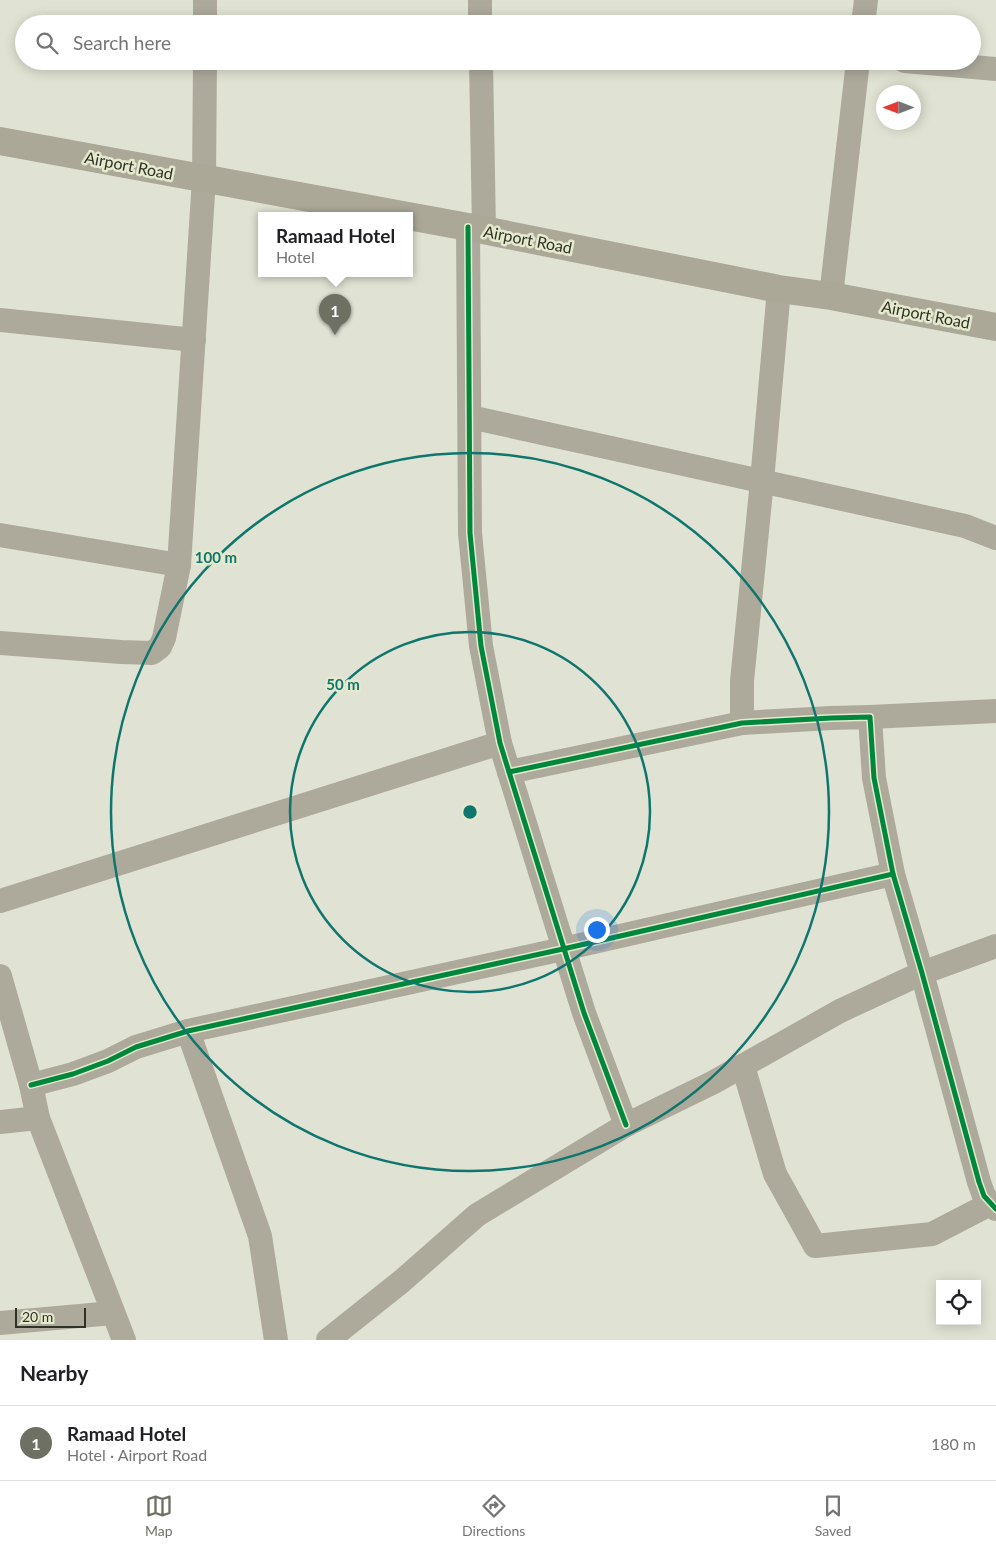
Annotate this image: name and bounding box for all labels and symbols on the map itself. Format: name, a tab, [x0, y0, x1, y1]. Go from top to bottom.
north arrow	[876, 85, 921, 130]
street label: Airport Road	[83, 147, 175, 183]
street label: Airport Road	[482, 221, 574, 257]
pin: 1	[319, 294, 351, 335]
street label: Airport Road	[880, 296, 972, 332]
text: 100 m	[195, 548, 237, 566]
text: 50 m	[326, 675, 360, 693]
centre of rings	[461, 803, 479, 821]
your location	[584, 917, 610, 943]
scale bar	[15, 1305, 86, 1328]

